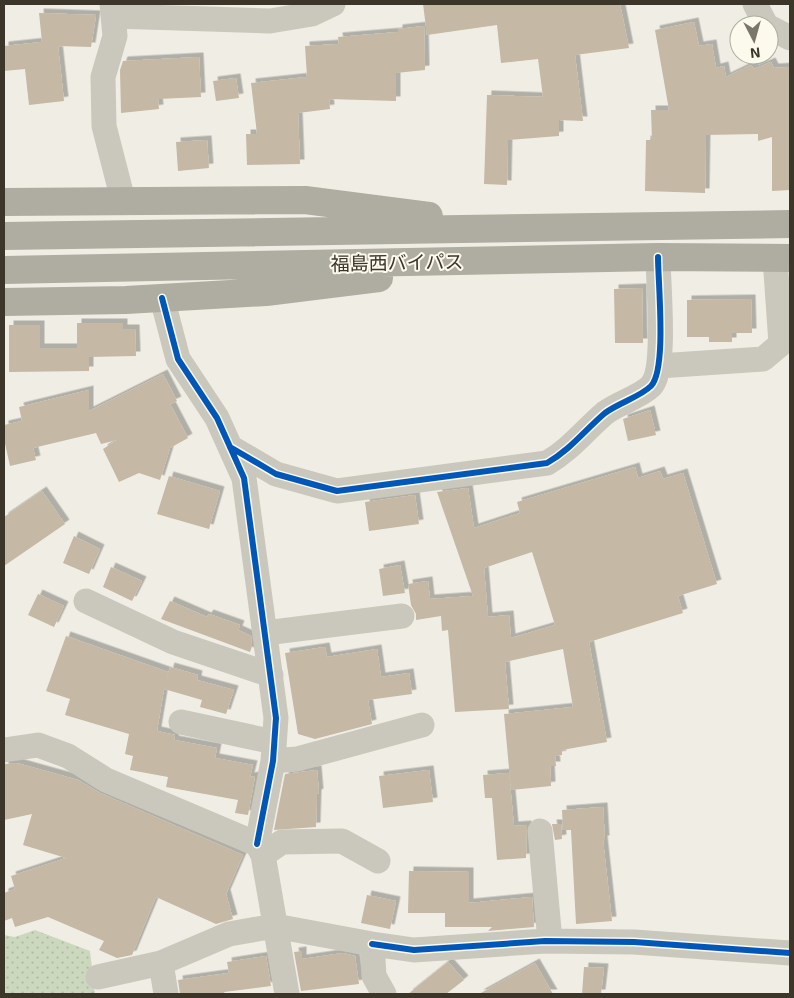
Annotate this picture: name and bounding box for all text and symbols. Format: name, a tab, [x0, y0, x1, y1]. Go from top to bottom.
north arrow	[729, 15, 779, 65]
text: N	[749, 44, 761, 62]
street label: 福島西バイパス	[330, 249, 464, 275]

